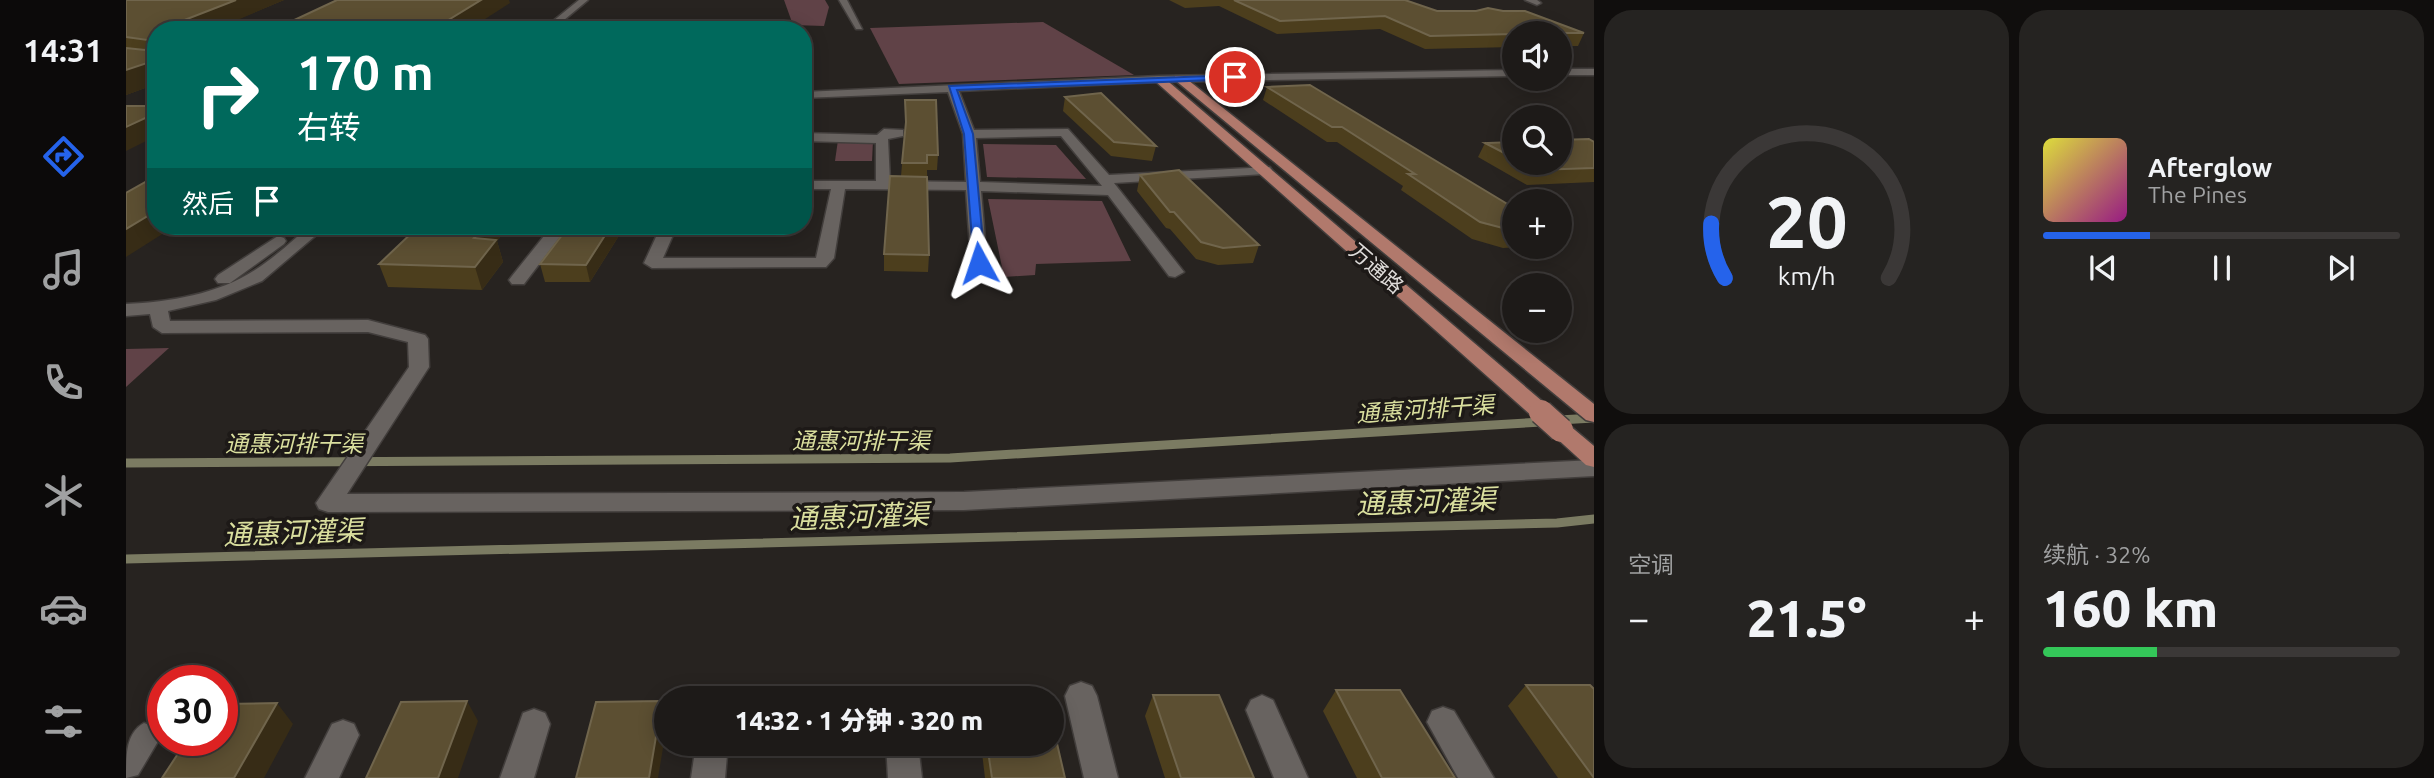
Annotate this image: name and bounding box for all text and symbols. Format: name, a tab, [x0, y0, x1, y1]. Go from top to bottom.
map controls	[1502, 21, 1572, 343]
button: sound	[1502, 21, 1572, 91]
text: 14:31	[23, 32, 103, 68]
text: 170 m	[297, 44, 434, 99]
pin	[1205, 47, 1265, 107]
icon: right	[182, 49, 273, 140]
icon: arrive	[1216, 58, 1254, 96]
button: search	[1502, 105, 1572, 175]
text: 右转	[297, 109, 361, 145]
icon: directions	[39, 132, 88, 181]
text: Afterglow	[2148, 153, 2272, 182]
text: 20	[1765, 181, 1848, 263]
icon: arrive	[248, 182, 286, 220]
text: The Pines	[2148, 182, 2247, 207]
text: 然后	[182, 189, 234, 218]
button: +	[1502, 189, 1572, 259]
position arrow	[942, 226, 1016, 300]
street label: 万通路	[1345, 238, 1409, 298]
icon: music	[39, 245, 88, 294]
icon: previous	[2084, 249, 2122, 287]
icon: pause	[2203, 249, 2241, 287]
icon: next	[2322, 249, 2360, 287]
text: km/h	[1778, 262, 1835, 290]
button: −	[1502, 273, 1572, 343]
icon: phone	[39, 358, 88, 407]
water label: 通惠河排干渠	[1355, 392, 1498, 426]
water label: 通惠河排干渠	[792, 428, 933, 453]
water label: 通惠河排干渠	[225, 431, 366, 456]
icon: climate	[39, 471, 88, 520]
water label: 通惠河灌渠	[1355, 483, 1500, 519]
water label: 通惠河灌渠	[788, 498, 933, 534]
water label: 通惠河灌渠	[222, 514, 367, 550]
text: 续航 · 32%	[2043, 542, 2150, 567]
text: 空调	[1628, 552, 1674, 577]
text: 160 km	[2043, 579, 2218, 637]
icon: car	[39, 584, 88, 633]
text: 21.5°	[1747, 589, 1866, 647]
text: −	[1628, 597, 1649, 639]
text: +	[1964, 597, 1985, 639]
speed limit sign: 30	[147, 665, 238, 756]
icon: filters	[39, 697, 88, 746]
text: 14:32 · 1 分钟 · 320 m	[735, 706, 983, 735]

